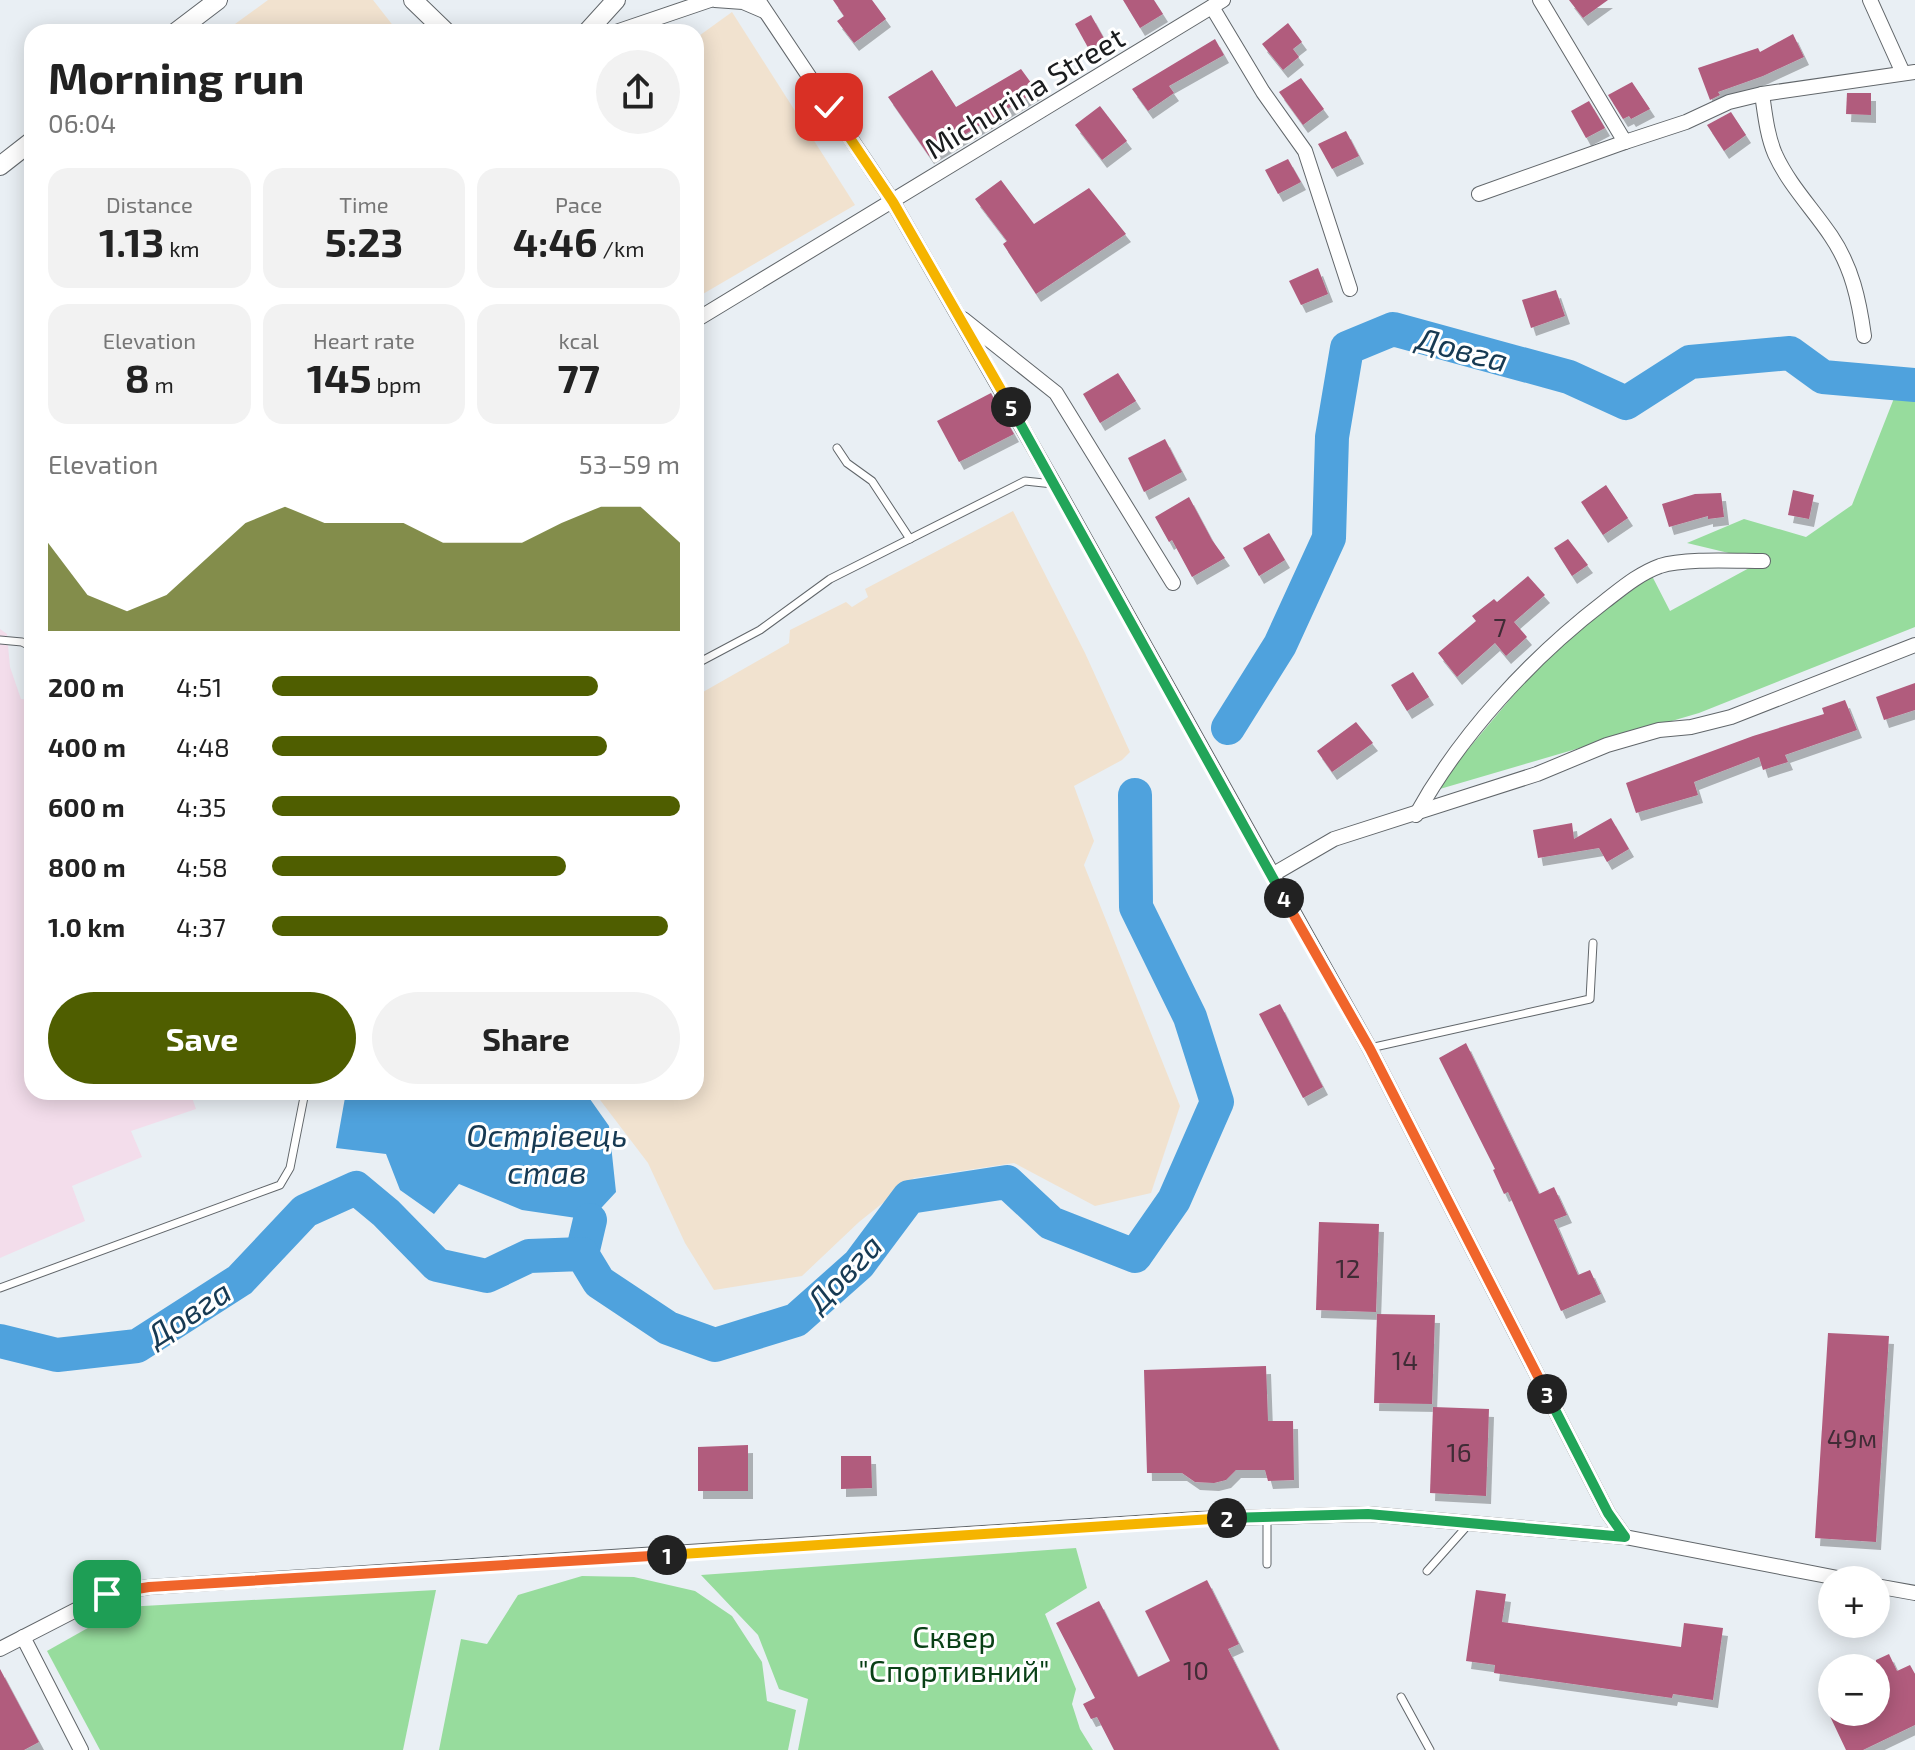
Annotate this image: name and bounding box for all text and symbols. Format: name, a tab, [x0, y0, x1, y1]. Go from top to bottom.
street label: Michurina Street	[918, 18, 1130, 166]
text: Morning run	[48, 50, 304, 103]
button: share	[596, 50, 680, 134]
pin	[795, 73, 863, 141]
icon: check	[807, 85, 851, 129]
text: 06:04	[48, 107, 116, 138]
text: Distance	[106, 191, 193, 217]
text: Time	[339, 191, 389, 217]
text: Pace	[555, 191, 602, 217]
text: 1.13	[99, 217, 164, 265]
text: 5:23	[325, 217, 403, 265]
text: 4:46	[513, 217, 598, 265]
text: km	[164, 235, 200, 261]
text: /km	[598, 235, 644, 261]
water label: Довга	[1411, 317, 1513, 378]
text: Elevation	[103, 327, 196, 353]
text: Heart rate	[313, 327, 415, 353]
text: kcal	[559, 327, 599, 353]
text: 8	[125, 353, 150, 401]
text: 145	[307, 353, 372, 401]
text: 77	[558, 353, 600, 401]
text: m	[150, 371, 174, 397]
text: bpm	[372, 371, 421, 397]
pin: 5	[991, 387, 1031, 427]
text: 5	[1005, 394, 1017, 420]
text: Elevation	[48, 448, 158, 479]
text: 53–59 m	[579, 448, 680, 479]
house number: 7	[1493, 611, 1507, 642]
text: 200 m	[48, 671, 124, 702]
text: 4:51	[176, 671, 222, 702]
text: 400 m	[48, 731, 126, 762]
text: 4:48	[176, 731, 230, 762]
text: 600 m	[48, 791, 125, 822]
text: 4:35	[176, 791, 227, 822]
text: 800 m	[48, 851, 126, 882]
text: 4:58	[176, 851, 228, 882]
pin: 4	[1264, 878, 1304, 918]
text: 4	[1277, 885, 1291, 911]
text: 1.0 km	[48, 911, 125, 942]
text: 4:37	[176, 911, 226, 942]
button: Save	[48, 992, 356, 1084]
button: Share	[372, 992, 680, 1084]
water label: Острівець став	[466, 1115, 628, 1190]
water label: Довга	[796, 1225, 889, 1320]
house number: 12	[1336, 1252, 1360, 1283]
water label: Довга	[137, 1271, 237, 1354]
house number: 14	[1392, 1344, 1418, 1375]
pin: 3	[1527, 1374, 1567, 1414]
text: 3	[1541, 1381, 1553, 1407]
house number: 49м	[1827, 1422, 1877, 1453]
house number: 16	[1446, 1436, 1472, 1467]
pin: 2	[1207, 1498, 1247, 1538]
text: 2	[1221, 1505, 1233, 1531]
pin: 1	[647, 1535, 687, 1575]
text: 1	[662, 1542, 672, 1568]
pin	[73, 1560, 141, 1628]
map controls	[1818, 1566, 1890, 1726]
button: +	[1818, 1566, 1890, 1638]
icon: arrive	[85, 1572, 129, 1616]
park label: Сквер "Спортивний"	[858, 1618, 1050, 1688]
house number: 10	[1183, 1654, 1209, 1685]
button: −	[1818, 1654, 1890, 1726]

